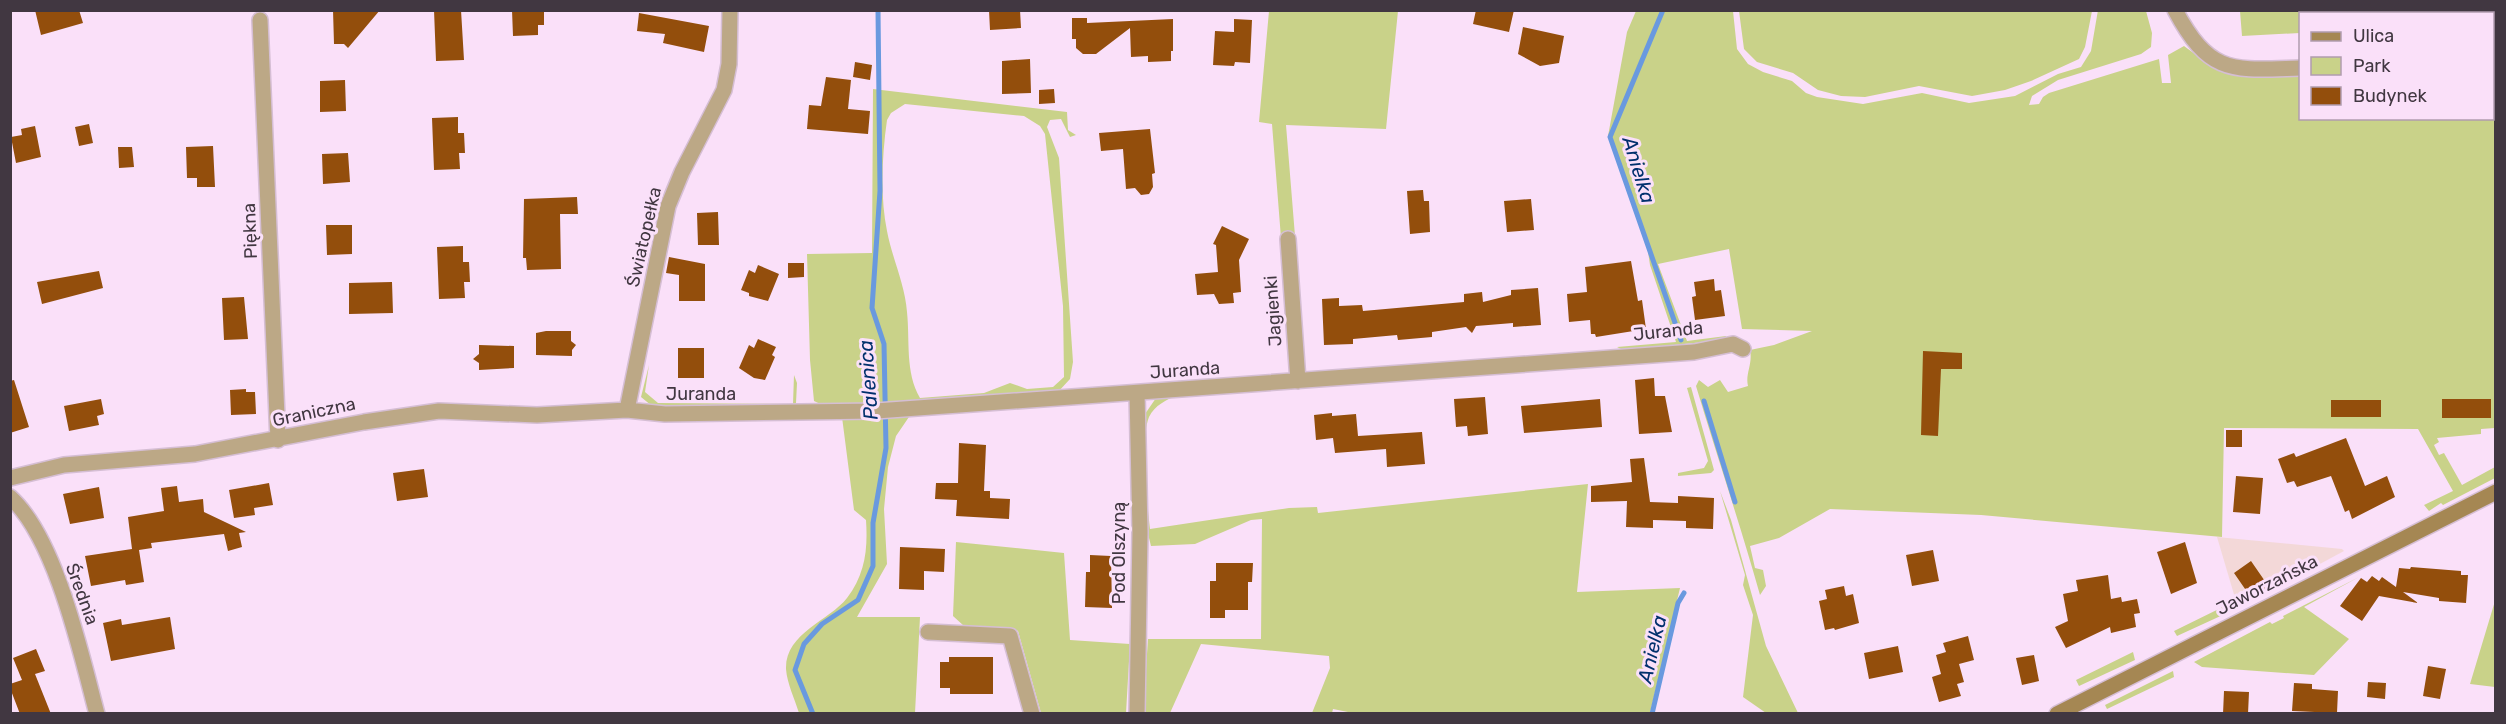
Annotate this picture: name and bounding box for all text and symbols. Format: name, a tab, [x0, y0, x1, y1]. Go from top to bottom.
legend	[2299, 12, 2494, 120]
text: Ulica	[2353, 25, 2394, 47]
text: Park	[2353, 55, 2391, 77]
text: Budynek	[2353, 85, 2427, 107]
water label: Anielka	[1617, 133, 1661, 207]
street label: Światopełka	[622, 185, 666, 289]
street label: Piękna	[238, 203, 262, 259]
street label: Jagienki	[1260, 275, 1286, 347]
street label: Juranda	[1632, 316, 1704, 346]
water label: Palenica	[853, 339, 883, 421]
street label: Juranda	[1149, 357, 1221, 383]
street label: Juranda	[666, 383, 736, 405]
street label: Graniczna	[271, 392, 357, 432]
street label: Pod Olszyną	[1108, 502, 1130, 604]
street label: Jaworzańska	[2213, 550, 2321, 620]
street label: Średnia	[61, 560, 103, 628]
water label: Anielka	[1632, 613, 1671, 686]

